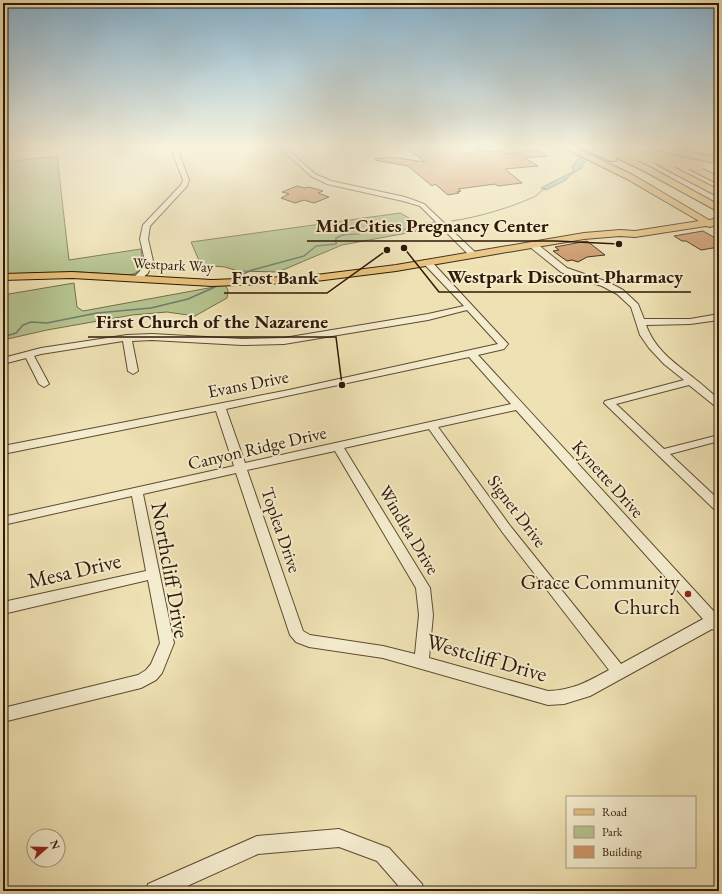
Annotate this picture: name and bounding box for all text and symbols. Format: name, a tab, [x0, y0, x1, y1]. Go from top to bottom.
callout: Mid-Cities Pregnancy Center	[307, 210, 556, 241]
text: Mid-Cities Pregnancy Center	[315, 213, 549, 238]
street label: Westpark Way	[132, 253, 214, 276]
callout: Westpark Discount Pharmacy	[439, 261, 691, 292]
callout: Frost Bank	[224, 262, 327, 293]
text: Westpark Discount Pharmacy	[447, 264, 684, 289]
text: Frost Bank	[231, 265, 319, 290]
callout: First Church of the Nazarene	[88, 306, 336, 337]
text: First Church of the Nazarene	[96, 309, 328, 334]
street label: Evans Drive	[206, 364, 290, 403]
street label: Canyon Ridge Drive	[185, 420, 328, 475]
street label: Kynette Drive	[567, 435, 649, 522]
street label: Signet Drive	[483, 470, 552, 551]
street label: Windlea Drive	[374, 481, 445, 578]
street label: Toplea Drive	[256, 484, 307, 576]
street label: Northcliff Drive	[144, 500, 197, 641]
street label: Mesa Drive	[24, 546, 124, 595]
place label: Grace Community Church	[520, 567, 680, 621]
marker: Grace Community Church	[683, 589, 693, 599]
street label: Westcliff Drive	[423, 626, 551, 689]
legend	[566, 796, 696, 868]
text: Road	[602, 804, 628, 820]
text: Park	[602, 824, 623, 840]
north arrow	[26, 828, 66, 868]
text: N	[47, 838, 64, 851]
text: Building	[602, 844, 643, 860]

